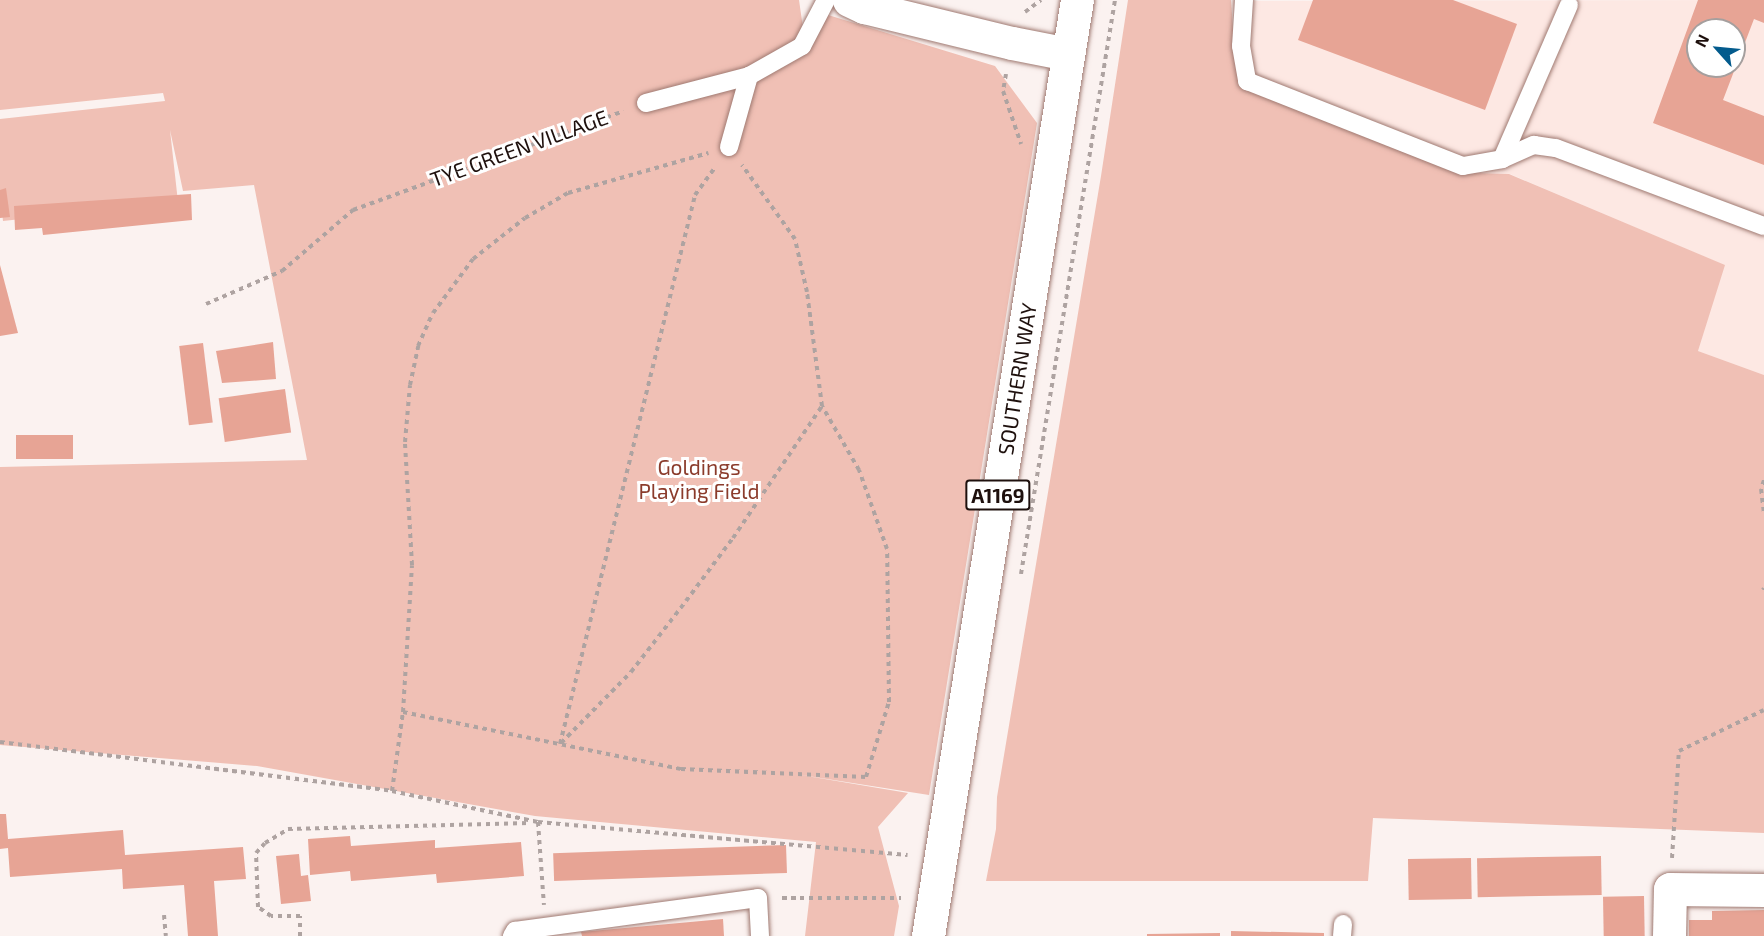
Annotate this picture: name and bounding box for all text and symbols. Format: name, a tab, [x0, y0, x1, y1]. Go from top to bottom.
north arrow	[1686, 18, 1746, 78]
text: N	[1690, 31, 1712, 50]
street label: TYE GREEN VILLAGE	[427, 104, 611, 192]
street label: SOUTHERN WAY	[993, 301, 1041, 457]
park label: Goldings Playing Field	[638, 454, 760, 504]
road number: A1169	[965, 478, 1031, 512]

